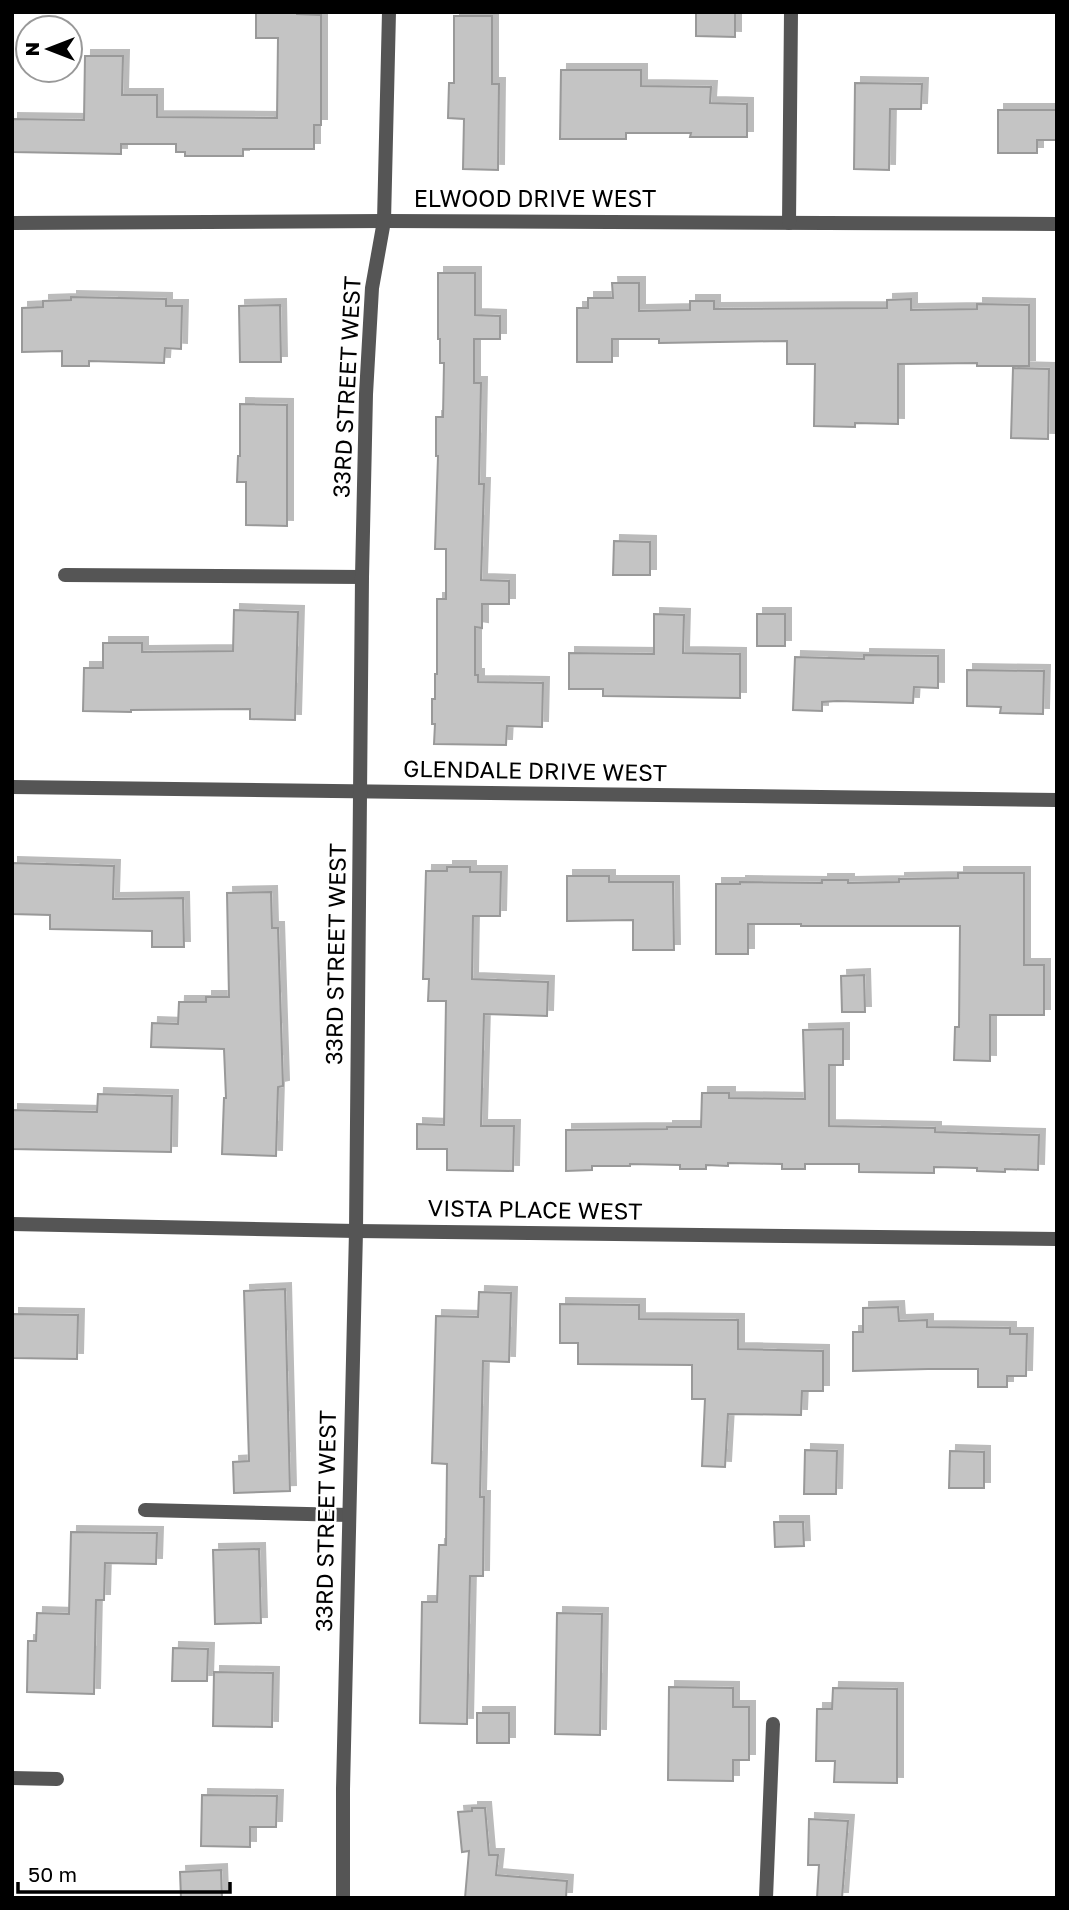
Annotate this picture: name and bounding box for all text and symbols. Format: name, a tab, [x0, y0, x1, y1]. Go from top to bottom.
north arrow	[14, 14, 84, 84]
text: N	[20, 42, 43, 56]
street label: ELWOOD DRIVE WEST	[414, 184, 656, 212]
street label: 33RD STREET WEST	[326, 275, 366, 499]
street label: GLENDALE DRIVE WEST	[403, 754, 667, 786]
street label: 33RD STREET WEST	[319, 843, 351, 1065]
street label: VISTA PLACE WEST	[427, 1193, 643, 1225]
street label: 33RD STREET WEST	[309, 1410, 341, 1632]
scale bar	[18, 1850, 229, 1894]
text: 50 m	[28, 1861, 77, 1887]

